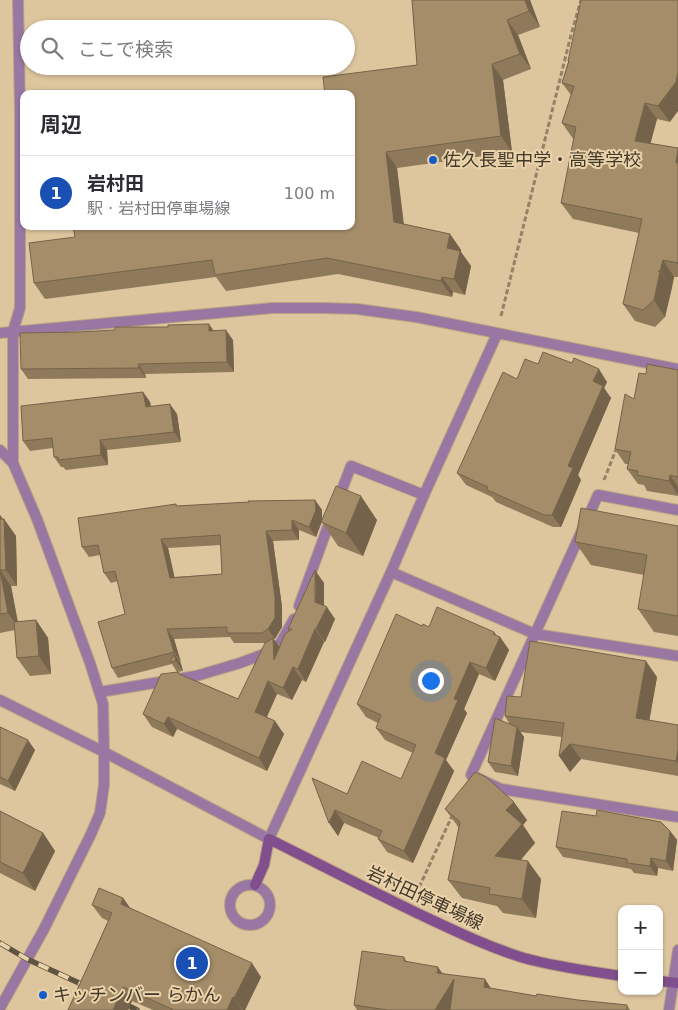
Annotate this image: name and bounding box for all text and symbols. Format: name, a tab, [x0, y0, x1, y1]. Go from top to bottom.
search box	[20, 20, 355, 75]
icon: search	[38, 34, 66, 62]
text: ここで検索	[78, 38, 173, 60]
text: 周辺	[40, 113, 82, 137]
place label: 佐久長聖中学・高等学校	[443, 149, 641, 170]
marker: 佐久長聖中学・高等学校	[427, 154, 439, 166]
text: 岩村田	[87, 172, 144, 194]
text: 1	[50, 184, 62, 203]
text: 100 m	[284, 184, 335, 203]
text: 駅 · 岩村田停車場線	[87, 199, 230, 218]
your location	[418, 668, 444, 694]
street label: 岩村田停車場線	[364, 861, 487, 934]
map controls	[618, 905, 663, 995]
button: +	[618, 905, 663, 950]
pin: 1	[176, 944, 208, 982]
button: −	[618, 950, 663, 995]
place label: キッチンバー らかん	[53, 984, 221, 1005]
marker: キッチンバー らかん	[37, 989, 49, 1001]

